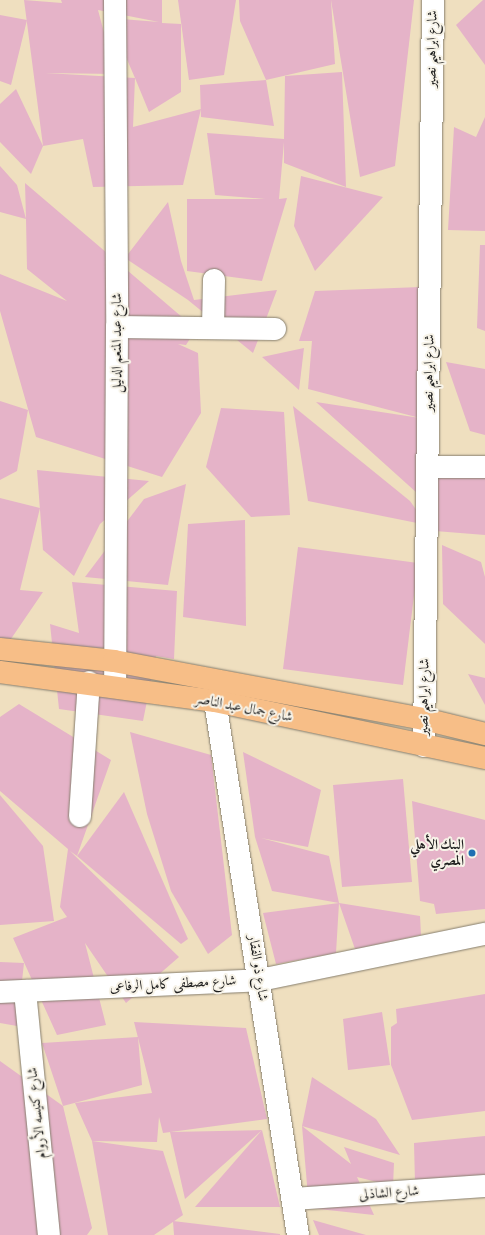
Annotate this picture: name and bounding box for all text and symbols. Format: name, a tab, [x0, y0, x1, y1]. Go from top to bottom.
street label: شارع ابراهيم نصير	[423, 10, 441, 88]
street label: شارع عبد المنعم الدليل	[109, 293, 125, 393]
street label: شارع ابراهيم نصير	[420, 334, 438, 412]
street label: شارع ابراهيم نصير	[415, 658, 433, 736]
street label: شارع جمال عبد الناصر	[194, 690, 294, 726]
place label: البنك الأهلي المصري	[410, 837, 464, 870]
marker: البنك الأهلي المصري	[467, 848, 477, 858]
street label: شارع ذو الفقار	[244, 934, 272, 1002]
street label: شارع مصطفى كامل الرفاعى	[109, 972, 237, 996]
street label: شارع كنيسه الأروام	[24, 1066, 50, 1160]
street label: شارع الشاذلى	[358, 1183, 420, 1203]

